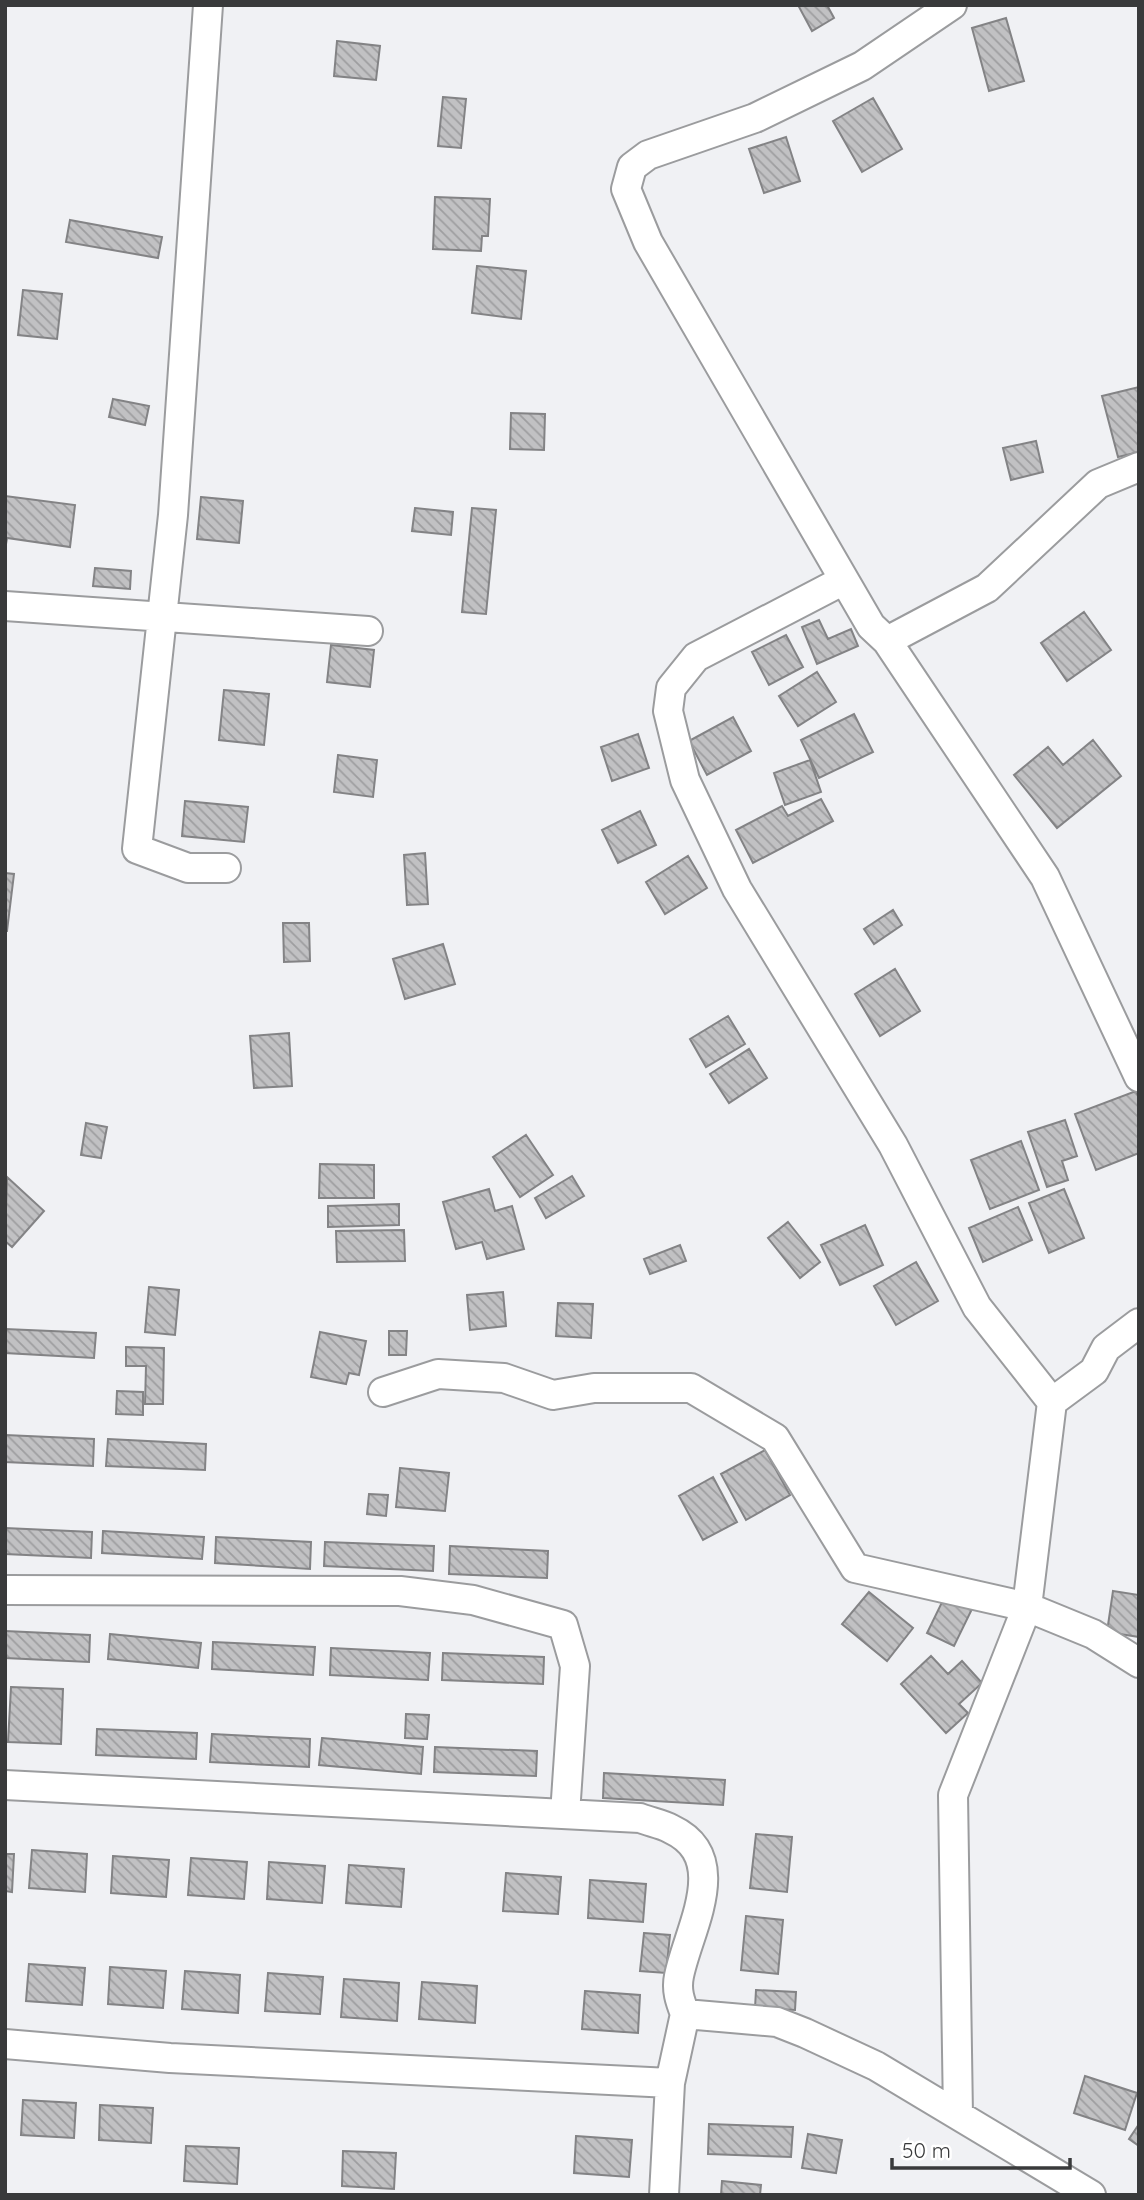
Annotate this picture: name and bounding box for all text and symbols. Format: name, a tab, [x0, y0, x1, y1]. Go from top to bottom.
scale bar	[892, 2126, 1070, 2170]
text: 50 m	[902, 2137, 951, 2163]

